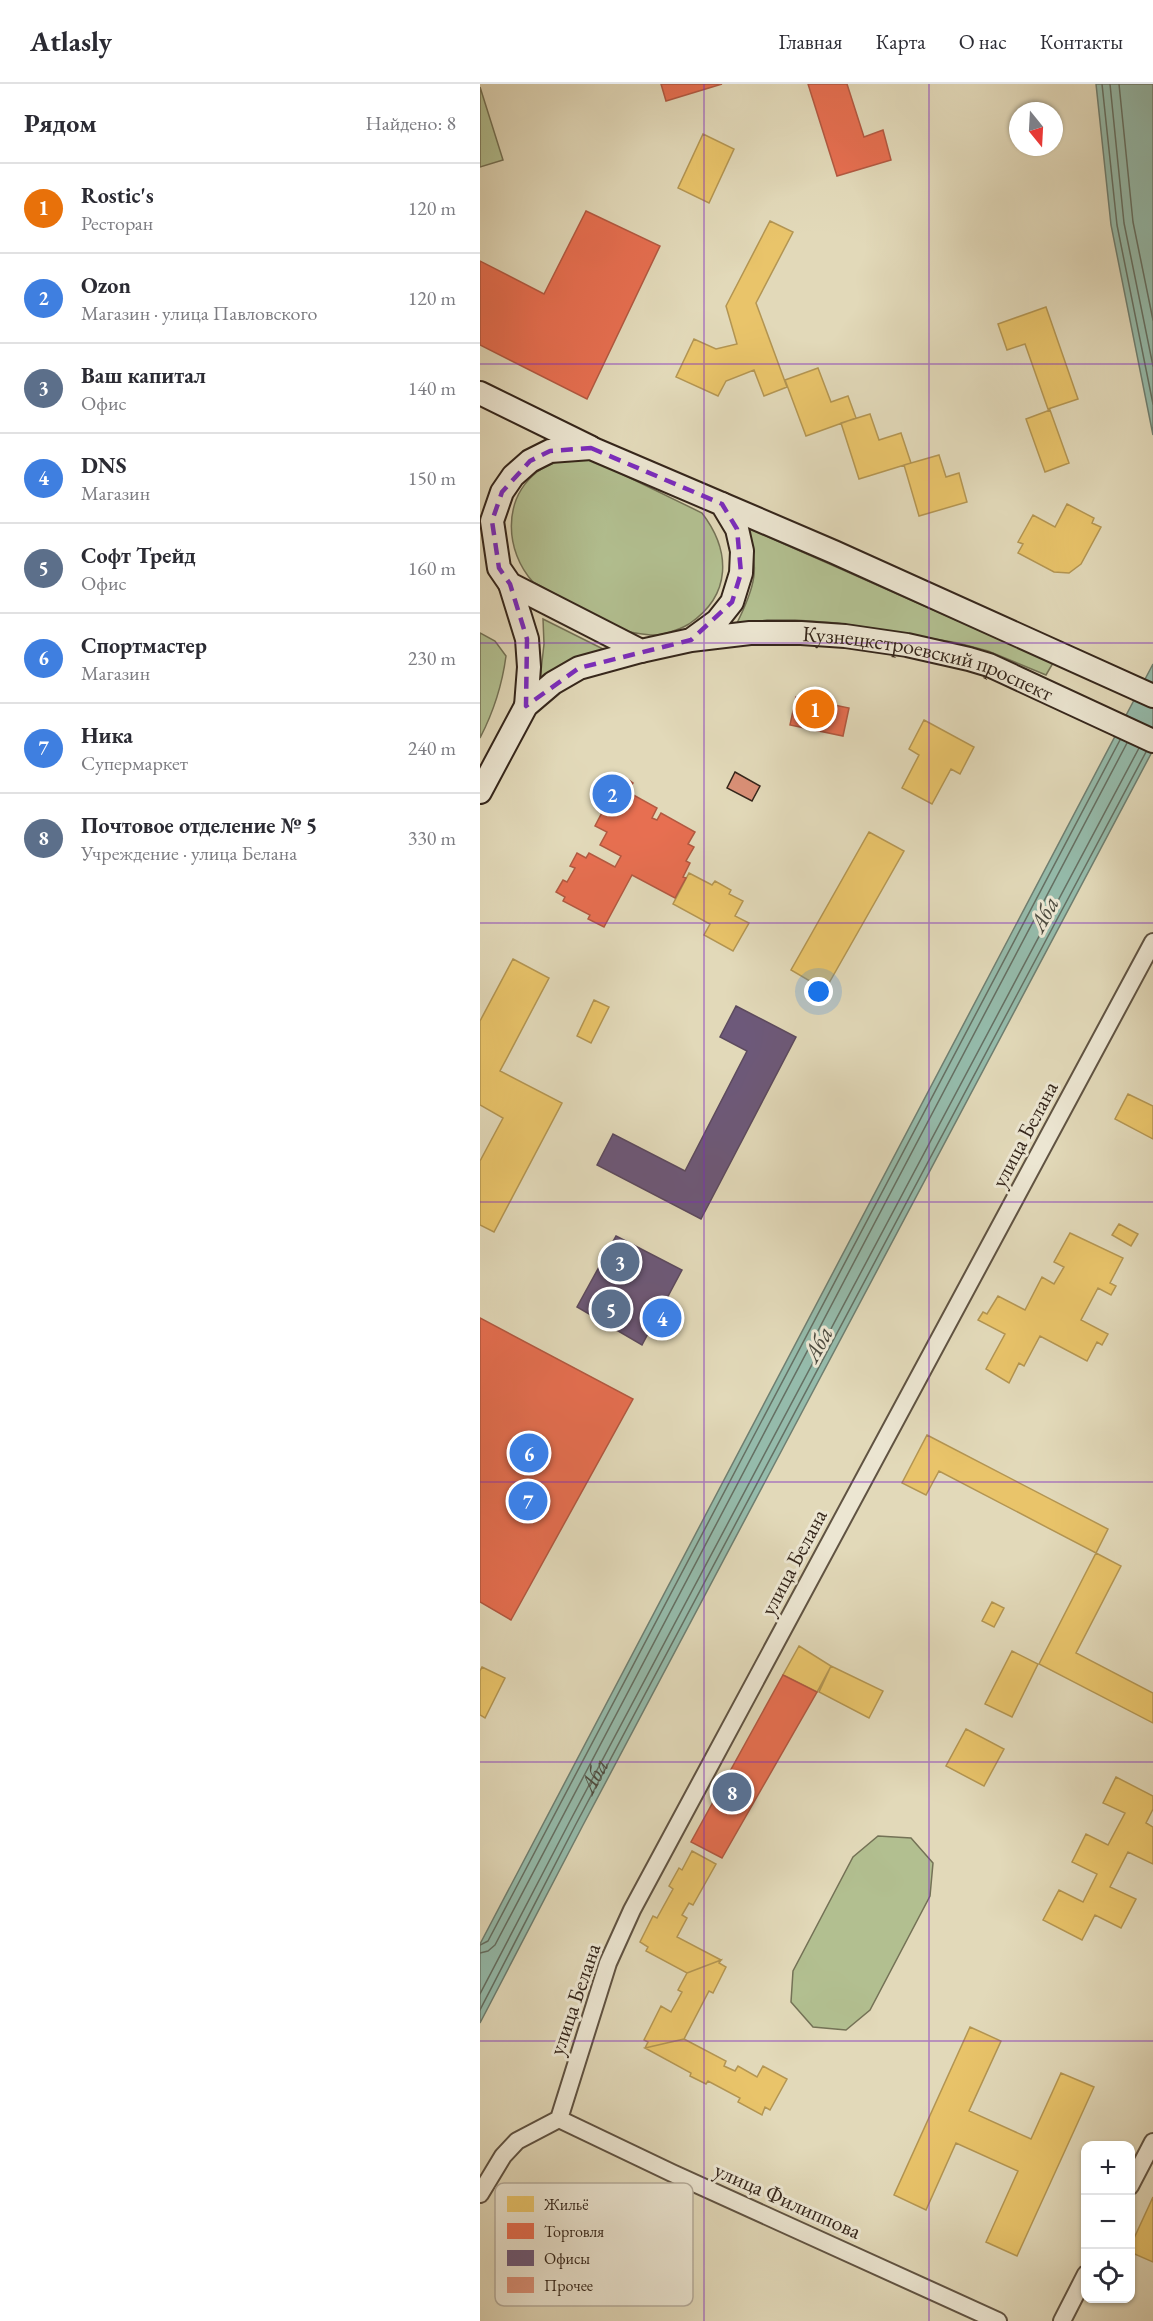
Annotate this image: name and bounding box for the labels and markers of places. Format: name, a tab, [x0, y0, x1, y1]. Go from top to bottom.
pin: 1	[796, 686, 834, 732]
pin: 2	[592, 772, 632, 816]
pin: 3	[600, 1240, 640, 1284]
pin: 5	[592, 1286, 630, 1332]
pin: 4	[642, 1296, 681, 1340]
pin: 6	[509, 1430, 548, 1476]
pin: 7	[508, 1478, 548, 1524]
pin: 8	[712, 1770, 752, 1814]

